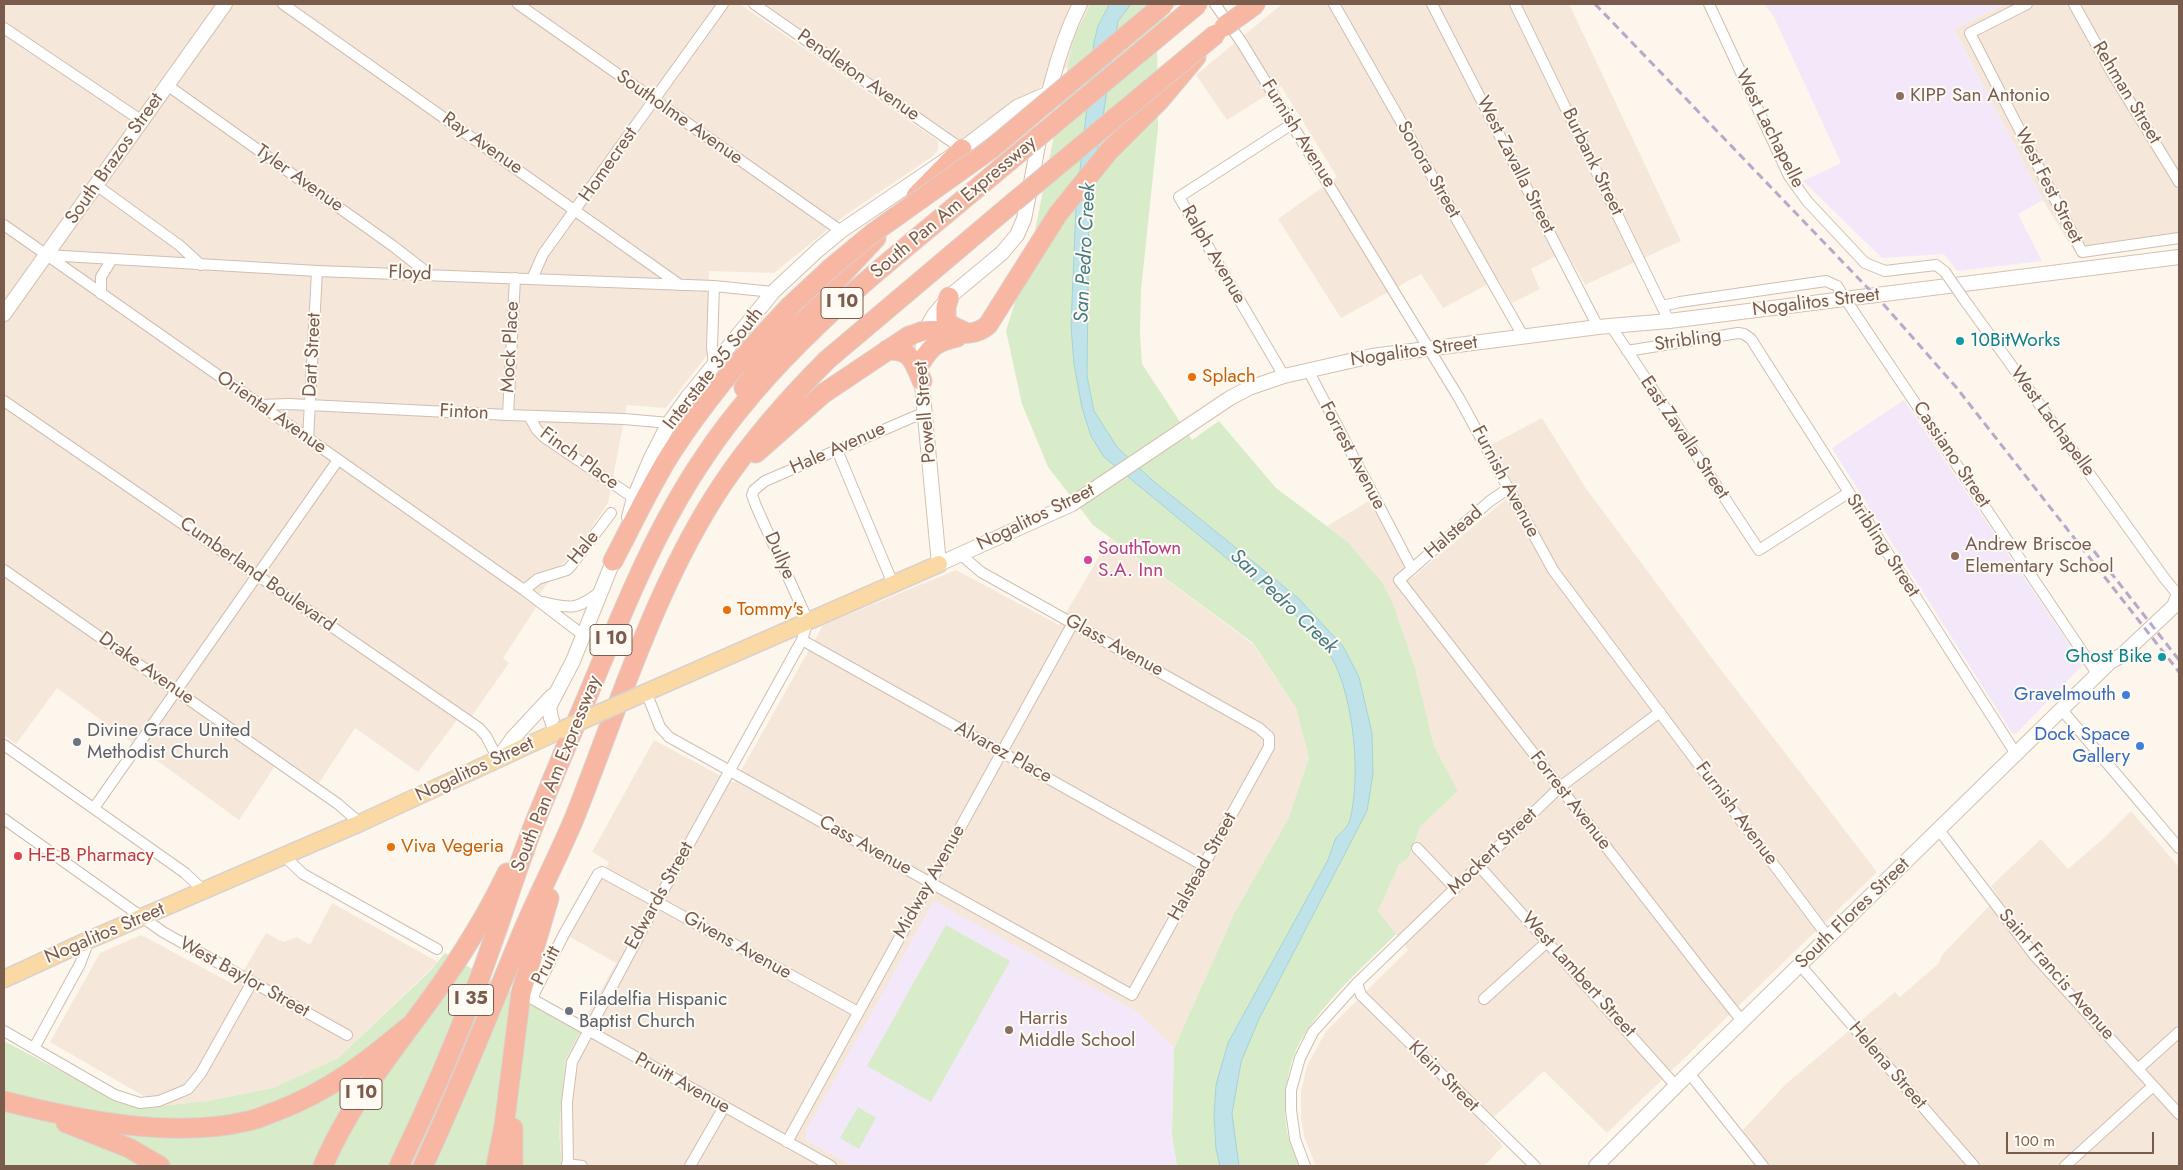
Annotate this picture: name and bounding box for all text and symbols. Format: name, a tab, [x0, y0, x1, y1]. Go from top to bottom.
street label: Pendleton Avenue	[792, 25, 924, 127]
street label: Rehman Street	[2087, 38, 2165, 148]
street label: Southolme Avenue	[611, 66, 747, 170]
street label: West Lachapelle	[1729, 66, 1809, 192]
street label: Furnish Avenue	[1256, 76, 1340, 192]
place label: KIPP San Antonio	[1910, 85, 2050, 107]
street label: South Brazos Street	[61, 89, 169, 229]
marker: KIPP San Antonio	[1894, 90, 1906, 102]
street label: West Zavalla Street	[1471, 93, 1559, 237]
street label: Burbank Street	[1556, 105, 1628, 219]
street label: Ray Avenue	[437, 108, 527, 180]
street label: Sonora Street	[1391, 118, 1465, 222]
street label: Homecrest	[575, 123, 643, 207]
street label: West Fest Street	[2009, 124, 2087, 248]
street label: South Pan Am Expressway	[866, 132, 1042, 284]
street label: Tyler Avenue	[251, 140, 347, 218]
water label: San Pedro Creek	[1070, 182, 1102, 324]
street label: Ralph Avenue	[1176, 202, 1250, 308]
street label: Floyd	[388, 262, 432, 286]
street label: Nogalitos Street	[1751, 284, 1881, 322]
road number: I 10	[821, 288, 863, 318]
street label: Mock Place	[497, 301, 525, 393]
street label: Interstate 35 South	[659, 303, 769, 435]
street label: Dart Street	[299, 312, 327, 398]
street label: Stribling	[1653, 325, 1723, 357]
place label: 10BitWorks	[1970, 330, 2060, 352]
street label: Nogalitos Street	[1349, 332, 1479, 372]
marker: 10BitWorks	[1954, 335, 1966, 347]
street label: Powell Street	[910, 360, 942, 464]
street label: West Lachapelle	[2005, 363, 2099, 481]
place label: Splach	[1202, 366, 1256, 388]
street label: Oriental Avenue	[212, 367, 330, 459]
marker: Splach	[1186, 371, 1198, 383]
street label: East Zavalla Street	[1634, 372, 1734, 504]
street label: Forrest Avenue	[1314, 398, 1390, 514]
street label: Cassiano Street	[1907, 398, 1995, 512]
street label: Finton	[439, 400, 489, 426]
street label: Hale Avenue	[787, 418, 889, 480]
street label: Furnish Avenue	[1466, 422, 1544, 542]
street label: Finch Place	[535, 423, 623, 495]
street label: Nogalitos Street	[973, 480, 1099, 556]
street label: Stribling Street	[1840, 490, 1924, 602]
street label: Halstead	[1420, 502, 1488, 564]
street label: Cumberland Boulevard	[175, 513, 339, 637]
street label: Hale	[564, 526, 604, 570]
street label: Dullye	[759, 529, 799, 583]
place label: Andrew Briscoe Elementary School	[1965, 534, 2114, 578]
place label: SouthTown S.A. Inn	[1098, 538, 1181, 582]
water label: San Pedro Creek	[1224, 545, 1342, 659]
marker: Andrew Briscoe Elementary School	[1949, 550, 1961, 562]
marker: SouthTown S.A. Inn	[1082, 554, 1094, 566]
place label: Tommy's	[737, 599, 803, 621]
marker: Tommy's	[721, 604, 733, 616]
street label: Glass Avenue	[1061, 610, 1167, 682]
road number: I 10	[590, 624, 632, 656]
street label: Drake Avenue	[94, 628, 198, 710]
place label: Ghost Bike	[2066, 646, 2152, 668]
marker: Ghost Bike	[2156, 651, 2168, 663]
street label: South Pan Am Expressway	[507, 673, 607, 875]
place label: Gravelmouth	[2014, 684, 2116, 706]
marker: Gravelmouth	[2120, 689, 2132, 701]
street label: Alvarez Place	[951, 717, 1055, 789]
place label: Divine Grace United Methodist Church	[87, 720, 251, 764]
place label: Dock Space Gallery	[2034, 724, 2130, 768]
street label: Nogalitos Street	[412, 733, 538, 807]
marker: Divine Grace United Methodist Church	[71, 736, 83, 748]
marker: Dock Space Gallery	[2134, 740, 2146, 752]
street label: Forrest Avenue	[1524, 747, 1616, 855]
street label: Furnish Avenue	[1690, 758, 1782, 870]
street label: Mockert Street	[1444, 804, 1542, 900]
street label: Halstead Street	[1164, 809, 1242, 925]
street label: Cass Avenue	[815, 811, 915, 881]
street label: Midway Avenue	[889, 821, 971, 943]
place label: Viva Vegeria	[401, 836, 504, 858]
street label: Edwards Street	[621, 838, 699, 954]
marker: Viva Vegeria	[385, 841, 397, 853]
place label: H-E-B Pharmacy	[28, 845, 154, 867]
marker: H-E-B Pharmacy	[12, 850, 24, 862]
street label: South Flores Street	[1791, 854, 1915, 974]
street label: Nogalitos Street	[42, 898, 168, 970]
street label: Saint Francis Avenue	[1993, 905, 2119, 1045]
street label: Givens Avenue	[679, 907, 795, 985]
street label: West Lambert Street	[1516, 908, 1640, 1042]
street label: West Baylor Street	[175, 933, 313, 1023]
street label: Pruitt	[528, 943, 566, 989]
road number: I 35	[448, 984, 494, 1016]
place label: Filadelfia Hispanic Baptist Church	[579, 989, 727, 1033]
marker: Filadelfia Hispanic Baptist Church	[563, 1005, 575, 1017]
place label: Harris Middle School	[1019, 1008, 1135, 1052]
street label: Helena Street	[1843, 1018, 1931, 1114]
marker: Harris Middle School	[1003, 1024, 1015, 1036]
street label: Klein Street	[1403, 1037, 1483, 1117]
street label: Pruitt Avenue	[630, 1048, 734, 1120]
road number: I 10	[340, 1078, 382, 1110]
scale bar	[2008, 1122, 2156, 1154]
text: 100 m	[2014, 1130, 2055, 1152]

